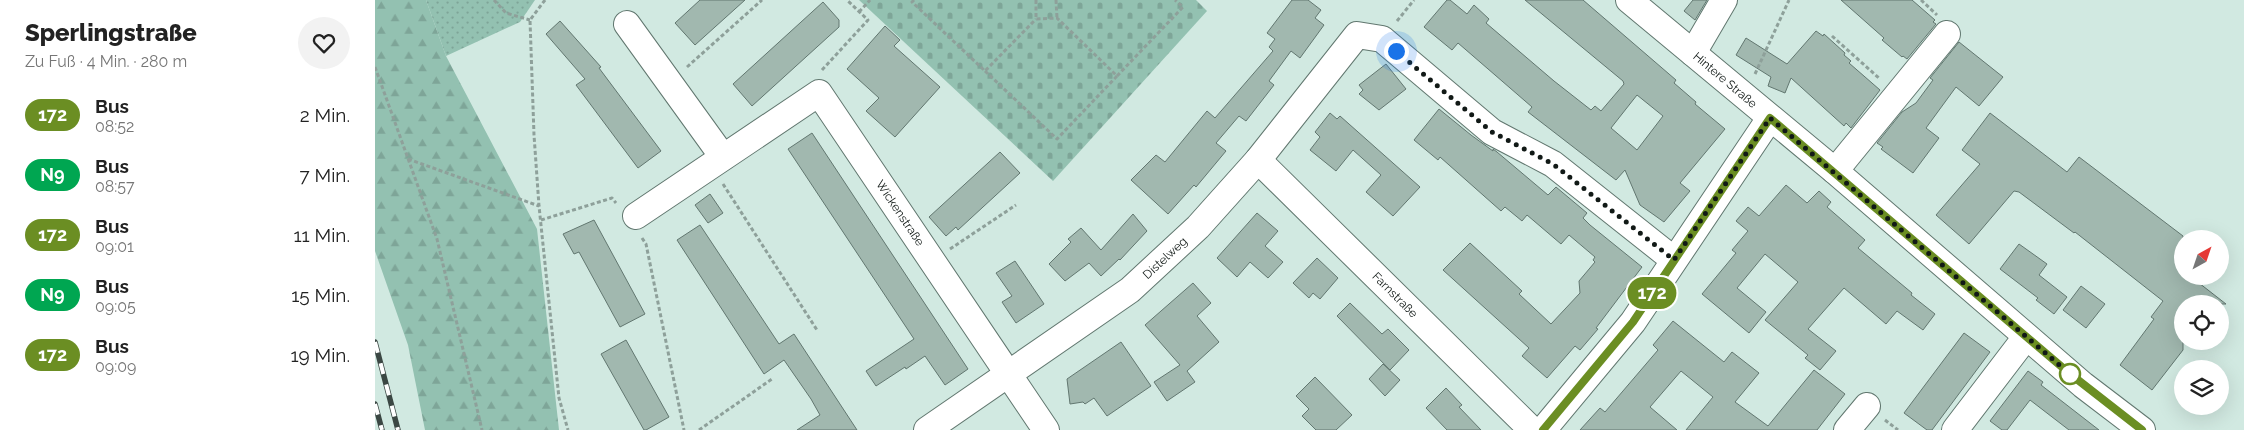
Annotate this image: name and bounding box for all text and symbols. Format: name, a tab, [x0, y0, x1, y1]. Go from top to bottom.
button: heart	[298, 17, 350, 69]
text: Sperlingstraße	[25, 18, 197, 47]
your location	[1384, 39, 1409, 64]
street label: Hintere Straße	[1690, 49, 1760, 111]
text: Zu Fuß · 4 Min. · 280 m	[25, 52, 187, 71]
text: Bus	[95, 95, 129, 117]
text: 172	[38, 104, 67, 125]
text: 2 Min.	[300, 104, 350, 126]
text: 08:52	[95, 117, 134, 136]
text: Bus	[95, 155, 129, 177]
text: N9	[40, 164, 65, 185]
text: 7 Min.	[300, 164, 350, 186]
text: 08:57	[95, 177, 135, 196]
street label: Wickenstraße	[873, 178, 927, 248]
text: Bus	[95, 215, 129, 237]
text: 172	[38, 224, 67, 245]
text: 11 Min.	[293, 224, 350, 246]
north arrow	[2174, 230, 2229, 285]
map controls	[2174, 230, 2229, 415]
street label: Distelweg	[1140, 234, 1190, 282]
text: 09:01	[95, 237, 134, 256]
street label: Farnstraße	[1369, 269, 1421, 321]
text: Bus	[95, 275, 129, 297]
line badge: 172	[1623, 277, 1681, 309]
text: 172	[1637, 282, 1667, 303]
text: N9	[40, 284, 65, 305]
text: 15 Min.	[291, 284, 350, 306]
button: locate	[2174, 295, 2229, 350]
text: 09:05	[95, 297, 136, 316]
text: Bus	[95, 335, 129, 357]
text: 172	[38, 344, 67, 365]
text: 19 Min.	[290, 344, 350, 366]
text: 09:09	[95, 357, 136, 376]
button: layers	[2174, 360, 2229, 415]
unlabelled marker	[2059, 363, 2081, 385]

